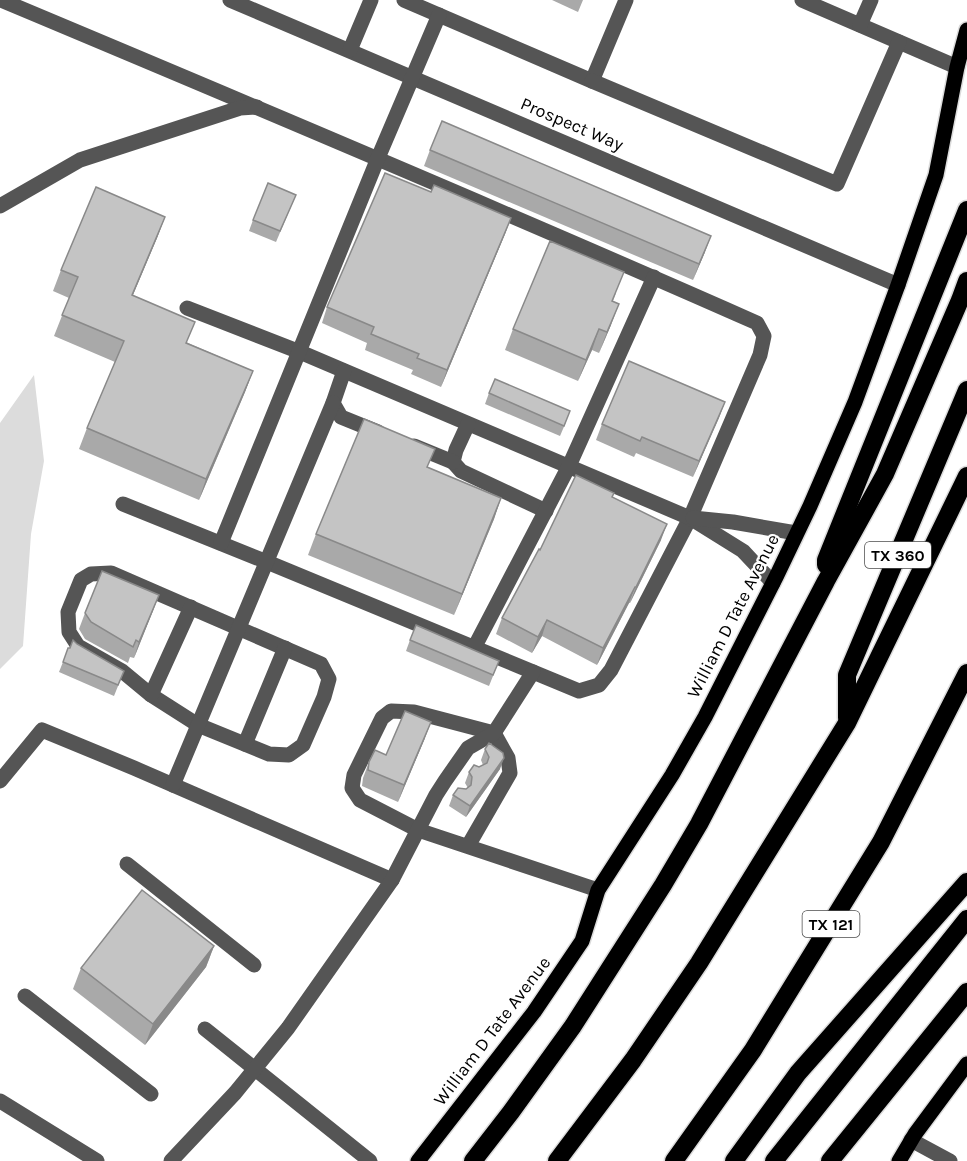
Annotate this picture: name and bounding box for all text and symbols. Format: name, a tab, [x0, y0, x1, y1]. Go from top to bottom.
street label: Prospect Way	[517, 92, 627, 156]
street label: William D Tate Avenue	[682, 530, 784, 702]
road number: TX 360	[865, 542, 931, 568]
road number: TX 121	[802, 911, 860, 937]
street label: William D Tate Avenue	[429, 952, 555, 1110]

